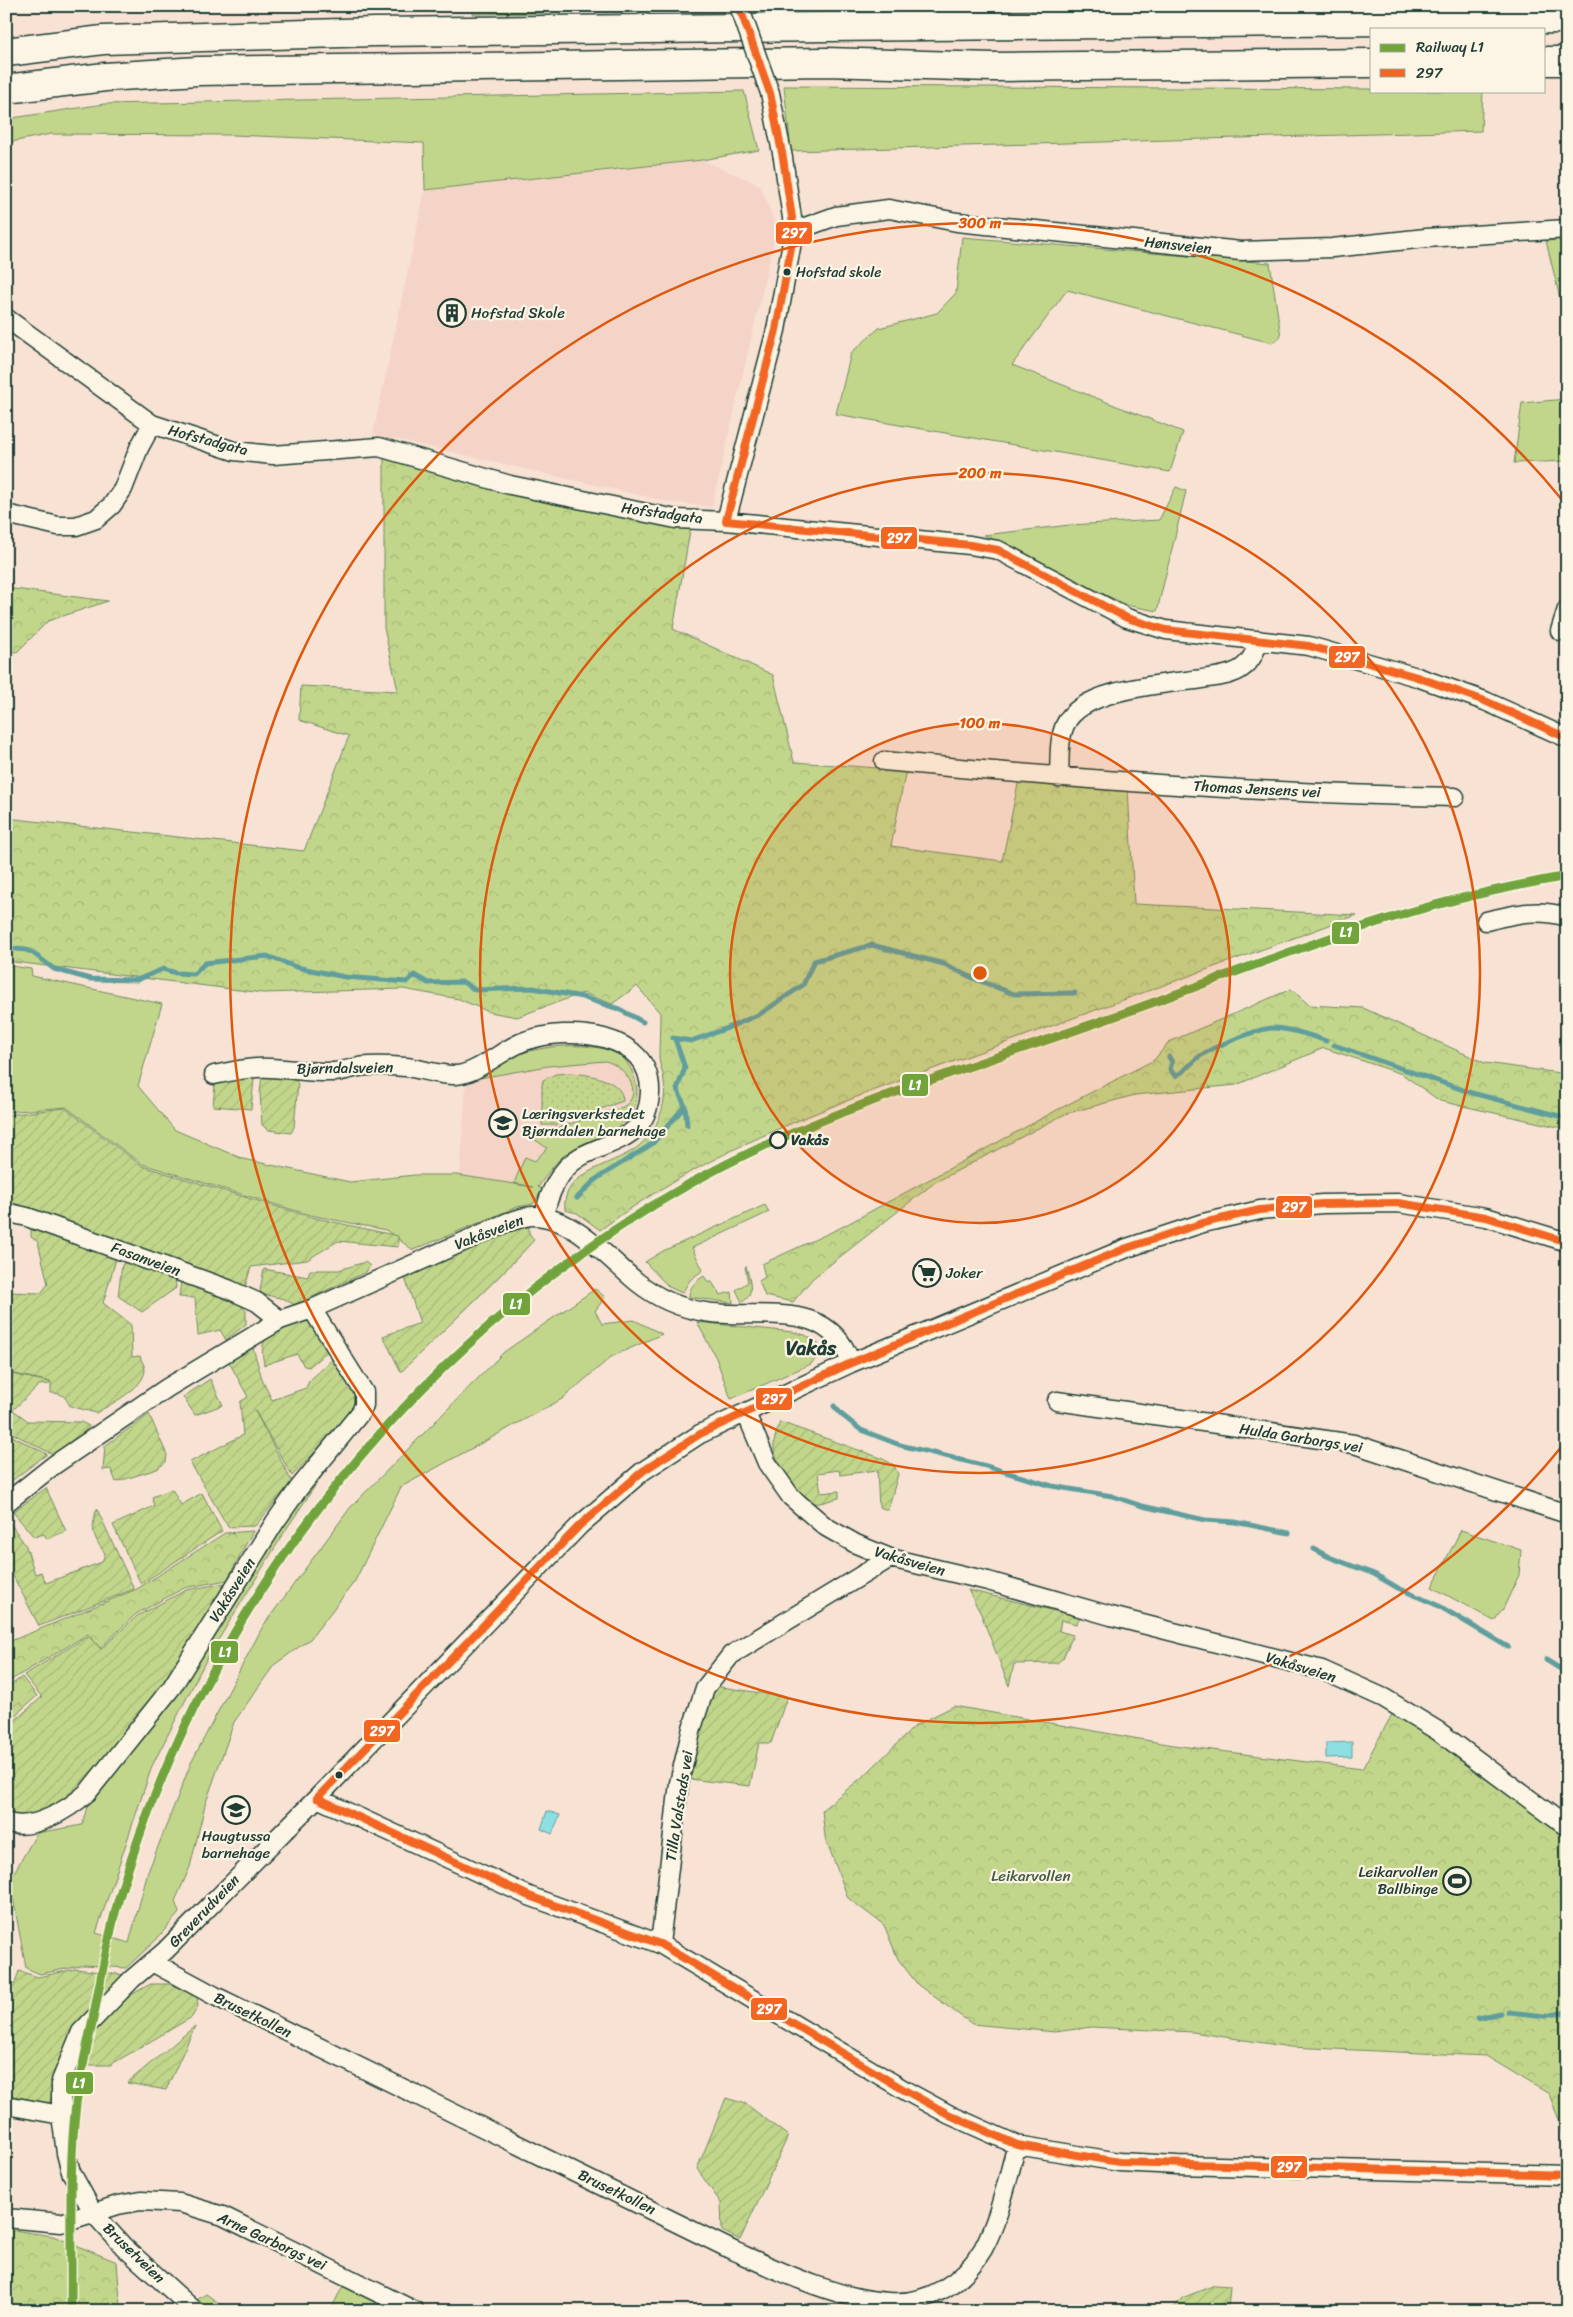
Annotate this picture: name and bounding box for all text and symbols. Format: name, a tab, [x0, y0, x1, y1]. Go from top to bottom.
legend	[1370, 28, 1546, 92]
text: Railway L1	[1416, 34, 1484, 60]
text: 297	[1416, 60, 1444, 86]
text: 300 m	[958, 210, 1002, 236]
line badge: 297	[775, 221, 813, 245]
text: 297	[781, 221, 807, 246]
street label: Hønsveien	[1143, 229, 1213, 261]
place label: Hofstad skole	[796, 260, 881, 285]
marker: Hofstad skole	[782, 267, 792, 277]
building icon: Hofstad Skole	[437, 298, 467, 328]
place label: Hofstad Skole	[471, 300, 565, 326]
street label: Hofstadgata	[165, 417, 251, 463]
text: 200 m	[957, 460, 1002, 486]
street label: Hofstadgata	[620, 494, 705, 532]
line badge: 297	[880, 526, 918, 550]
text: 297	[886, 526, 912, 551]
line badge: 297	[1328, 645, 1366, 669]
text: 297	[1334, 645, 1360, 670]
text: 100 m	[960, 710, 1001, 736]
street label: Thomas Jensens vei	[1193, 773, 1322, 805]
text: L1	[1340, 920, 1352, 945]
line badge: L1	[1331, 921, 1360, 945]
centre of rings	[971, 964, 989, 982]
street label: Bjørndalsveien	[296, 1054, 394, 1082]
line badge: L1	[901, 1073, 929, 1097]
text: L1	[909, 1073, 921, 1098]
place label: Læringsverkstedet Bjørndalen barnehage	[522, 1101, 666, 1144]
school or university icon: Læringsverkstedet Bjørndalen barnehage	[488, 1108, 518, 1138]
place label: Vakås	[791, 1127, 830, 1153]
marker: Vakås	[769, 1131, 787, 1149]
line badge: 297	[1275, 1195, 1313, 1219]
text: 297	[1281, 1195, 1307, 1220]
street label: Vakåsveien	[451, 1207, 527, 1257]
street label: Fasanveien	[108, 1234, 184, 1284]
supermarket icon: Joker	[912, 1258, 942, 1288]
place label: Joker	[945, 1260, 983, 1286]
line badge: L1	[502, 1292, 531, 1316]
text: L1	[510, 1292, 522, 1317]
district label: Vakås	[786, 1331, 837, 1366]
line badge: 297	[755, 1387, 793, 1411]
text: 297	[761, 1387, 787, 1412]
street label: Hulda Garborgs vei	[1237, 1415, 1365, 1461]
street label: Vakåsveien	[872, 1539, 948, 1583]
street label: Vakåsveien	[202, 1552, 262, 1628]
line badge: L1	[210, 1640, 239, 1664]
text: L1	[219, 1640, 231, 1665]
street label: Vakåsveien	[1263, 1644, 1339, 1690]
line badge: 297	[363, 1719, 401, 1743]
text: 297	[369, 1719, 395, 1744]
street label: Tilla Valstads vei	[657, 1748, 701, 1863]
unlabelled marker	[334, 1770, 344, 1780]
school or university icon: Haugtussa barnehage	[221, 1795, 251, 1825]
place label: Haugtussa barnehage	[202, 1823, 271, 1866]
place label: Leikarvollen Ballbinge	[1359, 1859, 1438, 1902]
park label: Leikarvollen	[991, 1863, 1071, 1889]
sports icon: Leikarvollen Ballbinge	[1442, 1866, 1472, 1896]
street label: Greverudveien	[162, 1868, 246, 1954]
street label: Brusetkollen	[210, 1985, 296, 2045]
line badge: 297	[750, 1997, 788, 2021]
text: 297	[756, 1997, 782, 2022]
line badge: L1	[65, 2071, 94, 2095]
text: L1	[73, 2071, 85, 2096]
line badge: 297	[1270, 2155, 1308, 2179]
text: 297	[1276, 2155, 1302, 2180]
street label: Brusetkollen	[574, 2162, 660, 2222]
street label: Arne Garborgs vei	[212, 2204, 332, 2278]
street label: Brusetveien	[97, 2216, 171, 2290]

